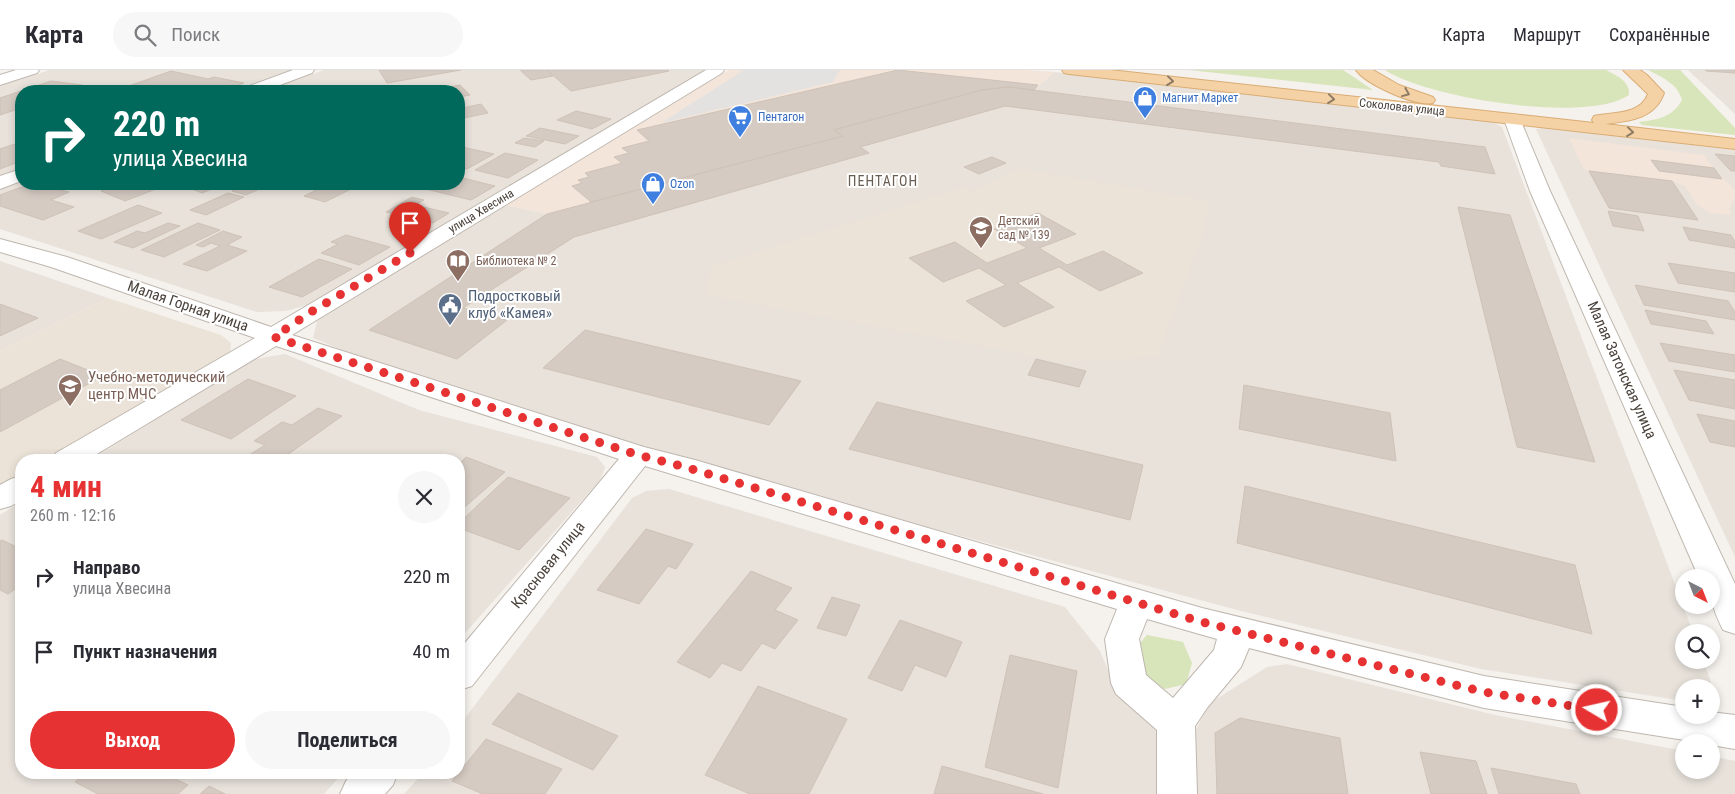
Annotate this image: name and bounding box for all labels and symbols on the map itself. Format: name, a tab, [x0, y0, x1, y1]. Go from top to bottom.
one-way arrow	[1166, 75, 1174, 86]
shop icon: Магнит Маркет	[1132, 85, 1158, 119]
one-way arrow	[1401, 87, 1410, 97]
place label: Магнит Маркет	[1162, 91, 1238, 105]
one-way arrow	[1328, 93, 1336, 104]
street label: Соколовая улица	[1359, 96, 1446, 118]
supermarket icon: Пентагон	[727, 104, 753, 138]
place label: Пентагон	[758, 110, 804, 124]
one-way arrow	[1626, 126, 1634, 137]
shop icon: Ozon	[640, 171, 666, 205]
district label: ПЕНТАГОН	[848, 173, 918, 189]
place label: Ozon	[670, 177, 694, 191]
street label: улица Хвесина	[446, 186, 516, 236]
pin	[389, 202, 431, 253]
place label: Детский сад № 139	[998, 214, 1050, 242]
school or university icon: Детский сад № 139	[968, 215, 994, 249]
library icon: Библиотека № 2	[445, 248, 471, 282]
place label: Библиотека № 2	[476, 254, 557, 268]
street label: Малая Горная улица	[125, 277, 251, 335]
place label: Подростковый клуб «Камея»	[468, 287, 561, 322]
public building icon: Подростковый клуб «Камея»	[437, 292, 463, 326]
street label: Малая Затонская улица	[1584, 299, 1660, 441]
place label: Учебно-методический центр МЧС	[88, 368, 225, 403]
school or university icon: Учебно-методический центр МЧС	[57, 373, 83, 407]
street label: Красновая улица	[507, 518, 589, 612]
north arrow	[1675, 569, 1720, 614]
position arrow	[1570, 683, 1622, 735]

